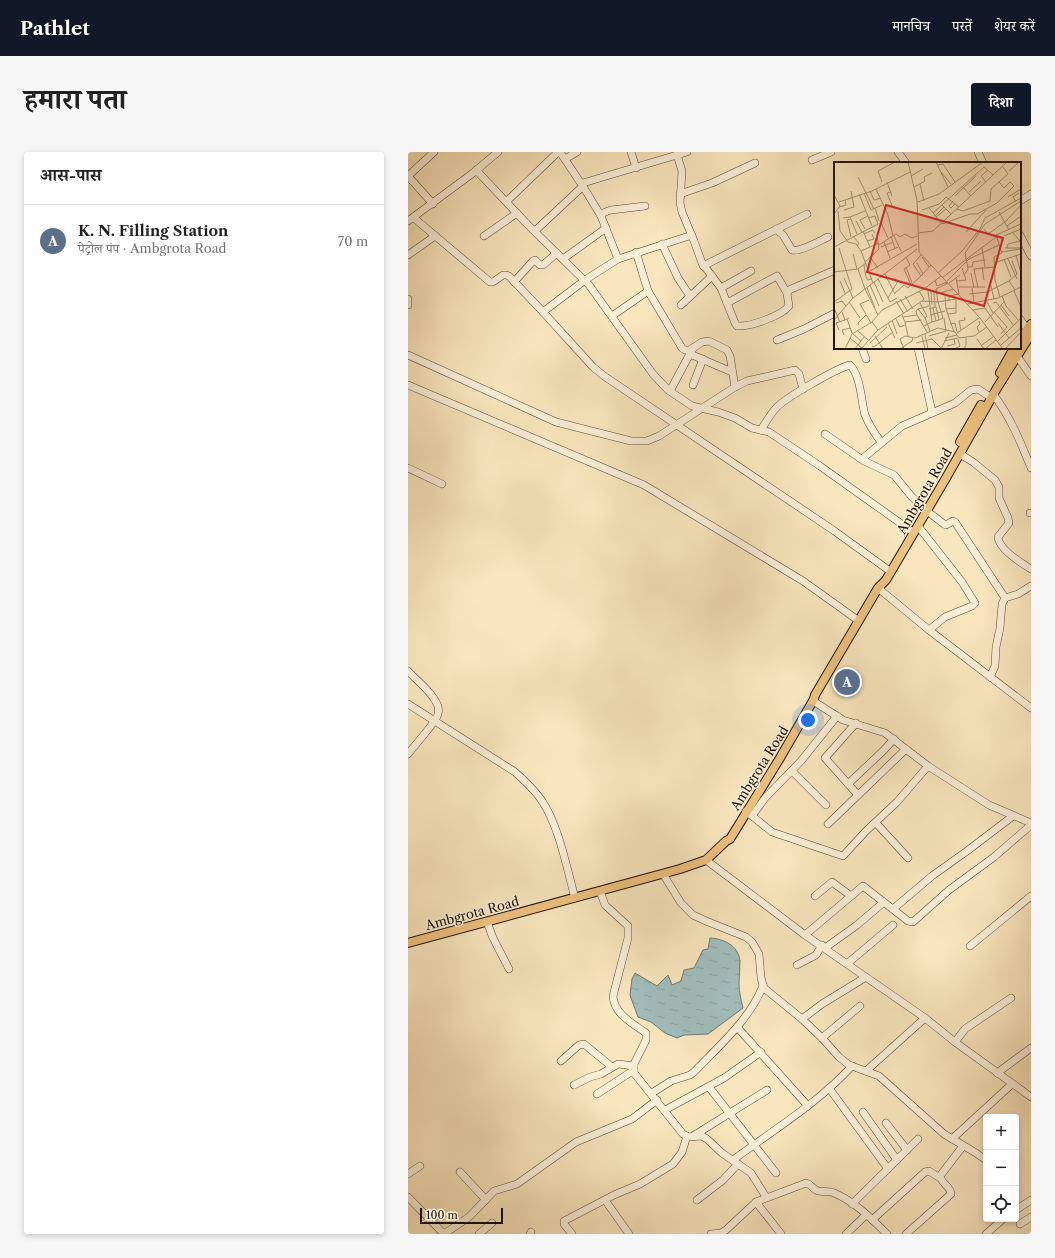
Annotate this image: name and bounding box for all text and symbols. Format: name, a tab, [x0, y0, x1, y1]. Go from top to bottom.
text: Pathlet	[20, 17, 90, 40]
text: मानचित्र	[892, 17, 930, 35]
text: परतें	[952, 17, 972, 35]
text: शेयर करें	[994, 17, 1035, 35]
text: हमारा पता	[24, 82, 126, 116]
button: दिशा	[971, 83, 1031, 126]
inset map	[834, 162, 1021, 349]
text: आस-पास	[40, 165, 102, 185]
text: K. N. Filling Station	[78, 221, 228, 240]
text: A	[48, 233, 58, 249]
text: 70 m	[338, 233, 368, 249]
text: पेट्रोल पंप · Ambgrota Road	[78, 240, 227, 256]
street label: Ambgrota Road	[892, 445, 955, 538]
pin: A	[834, 667, 860, 697]
your location	[798, 710, 818, 730]
street label: Ambgrota Road	[726, 723, 791, 814]
street label: Ambgrota Road	[422, 893, 521, 933]
map controls	[983, 1114, 1019, 1222]
button: +	[983, 1114, 1019, 1150]
button: −	[983, 1150, 1019, 1186]
button: locate	[983, 1186, 1019, 1222]
scale bar	[420, 1206, 503, 1225]
text: 100 m	[426, 1208, 458, 1222]

